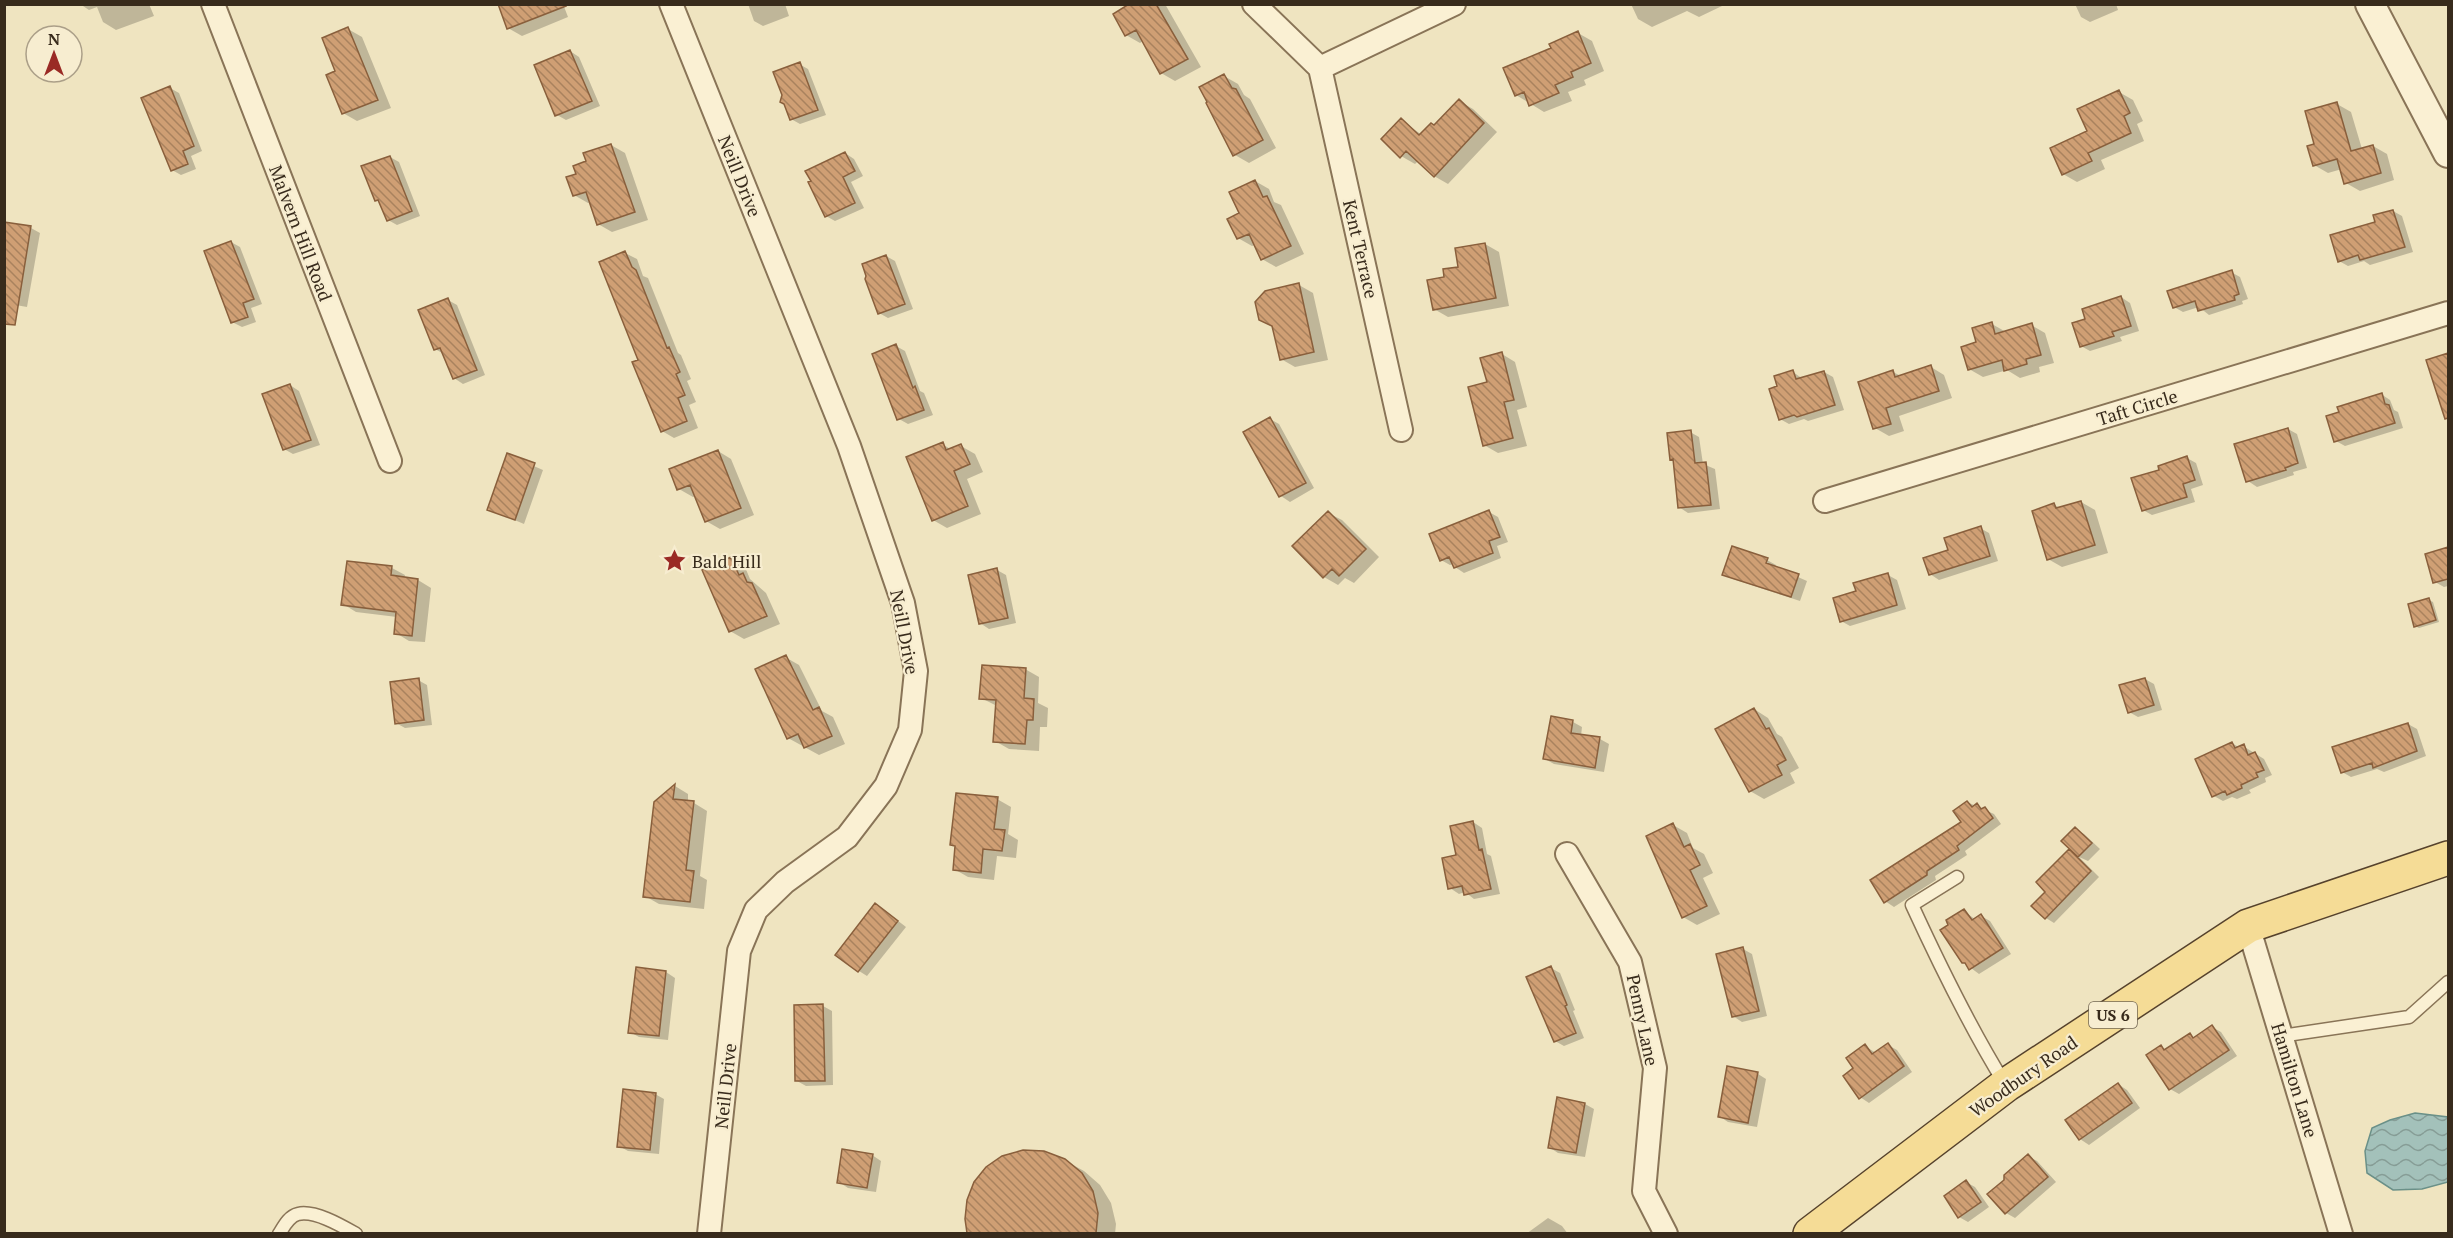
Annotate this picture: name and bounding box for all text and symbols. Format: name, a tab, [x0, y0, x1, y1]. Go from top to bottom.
north arrow	[24, 24, 84, 84]
text: N	[48, 28, 60, 50]
street label: Neill Drive	[713, 132, 767, 220]
street label: Malvern Hill Road	[264, 162, 338, 304]
street label: Kent Terrace	[1338, 197, 1384, 301]
street label: Taft Circle	[2094, 383, 2180, 431]
place icon: Bald Hill	[661, 548, 687, 574]
place label: Bald Hill	[692, 549, 761, 573]
street label: Neill Drive	[885, 588, 925, 676]
street label: Penny Lane	[1622, 972, 1664, 1068]
road number: US 6	[2089, 1002, 2137, 1028]
street label: Hamilton Lane	[2266, 1020, 2324, 1140]
street label: Woodbury Road	[1964, 1030, 2082, 1122]
street label: Neill Drive	[709, 1042, 741, 1130]

